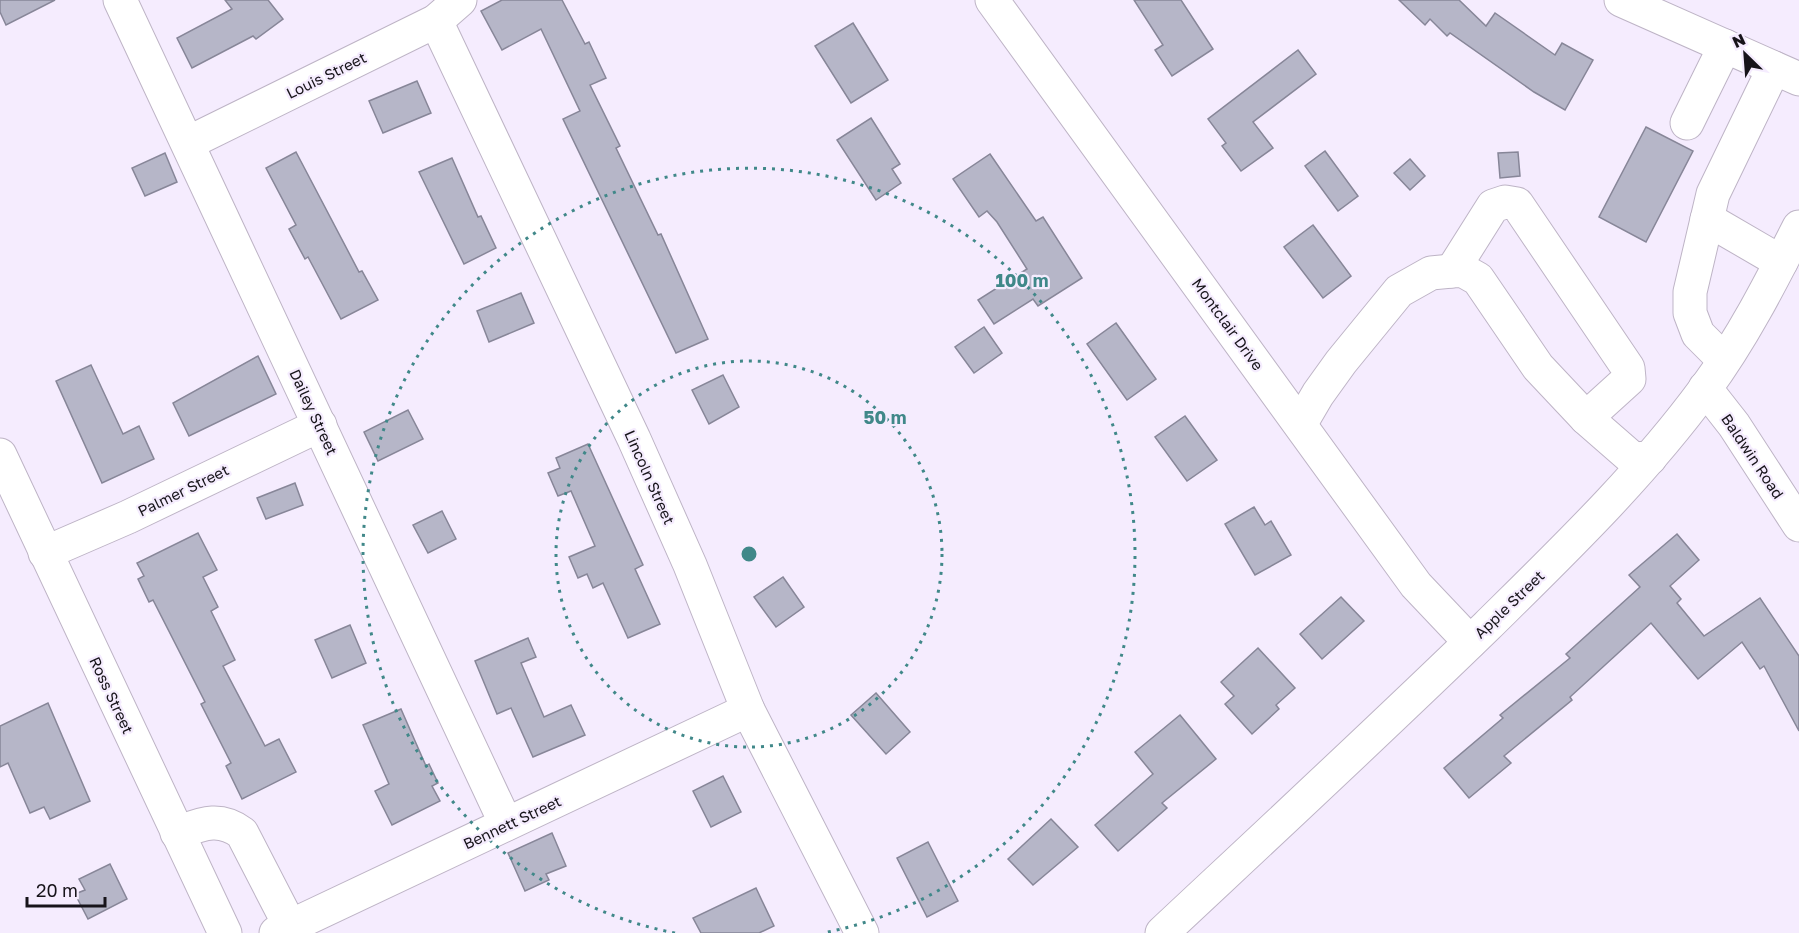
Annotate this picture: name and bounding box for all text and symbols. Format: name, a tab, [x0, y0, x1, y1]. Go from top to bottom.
north arrow	[1715, 24, 1775, 84]
text: N	[1729, 29, 1748, 52]
street label: Louis Street	[283, 48, 369, 102]
text: 100 m	[996, 269, 1048, 291]
street label: Montclair Drive	[1189, 275, 1268, 374]
street label: Dailey Street	[286, 366, 342, 458]
text: 50 m	[864, 406, 906, 428]
street label: Baldwin Road	[1718, 410, 1788, 502]
street label: Lincoln Street	[621, 427, 679, 527]
street label: Palmer Street	[135, 460, 231, 520]
centre of rings	[739, 544, 759, 564]
street label: Apple Street	[1470, 566, 1548, 642]
street label: Ross Street	[86, 654, 138, 736]
street label: Bennett Street	[460, 791, 564, 853]
scale bar	[27, 870, 105, 908]
text: 20 m	[36, 879, 78, 901]

